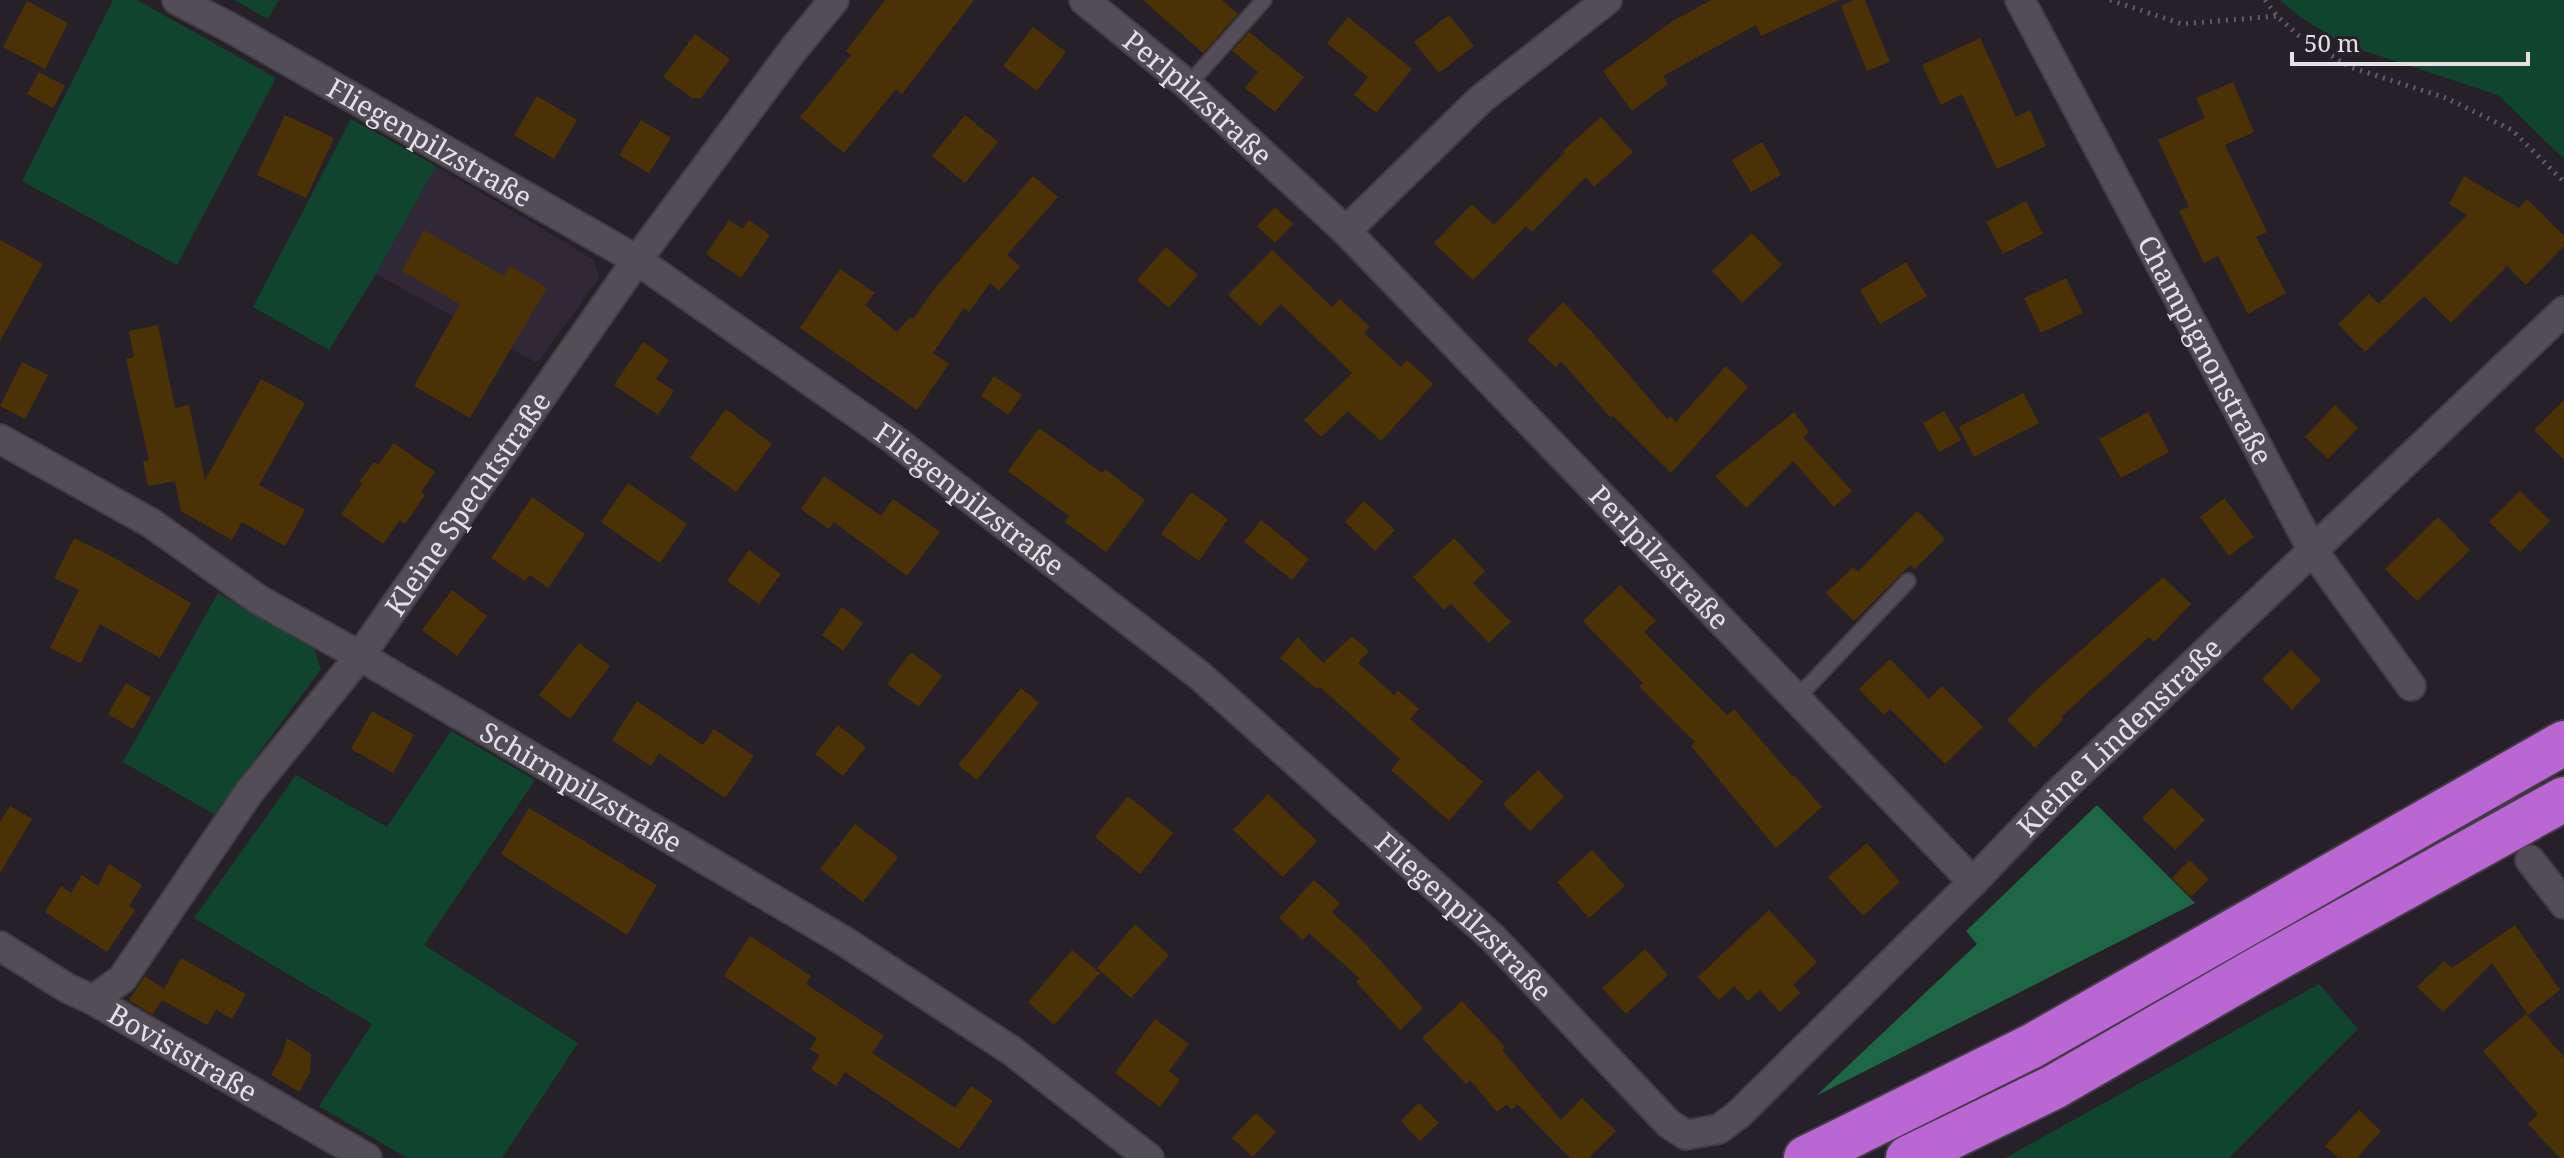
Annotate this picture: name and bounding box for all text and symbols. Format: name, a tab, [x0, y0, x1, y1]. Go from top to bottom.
scale bar	[2292, 16, 2528, 66]
street label: Perlpilzstraße	[1116, 21, 1281, 173]
text: 50 m	[2304, 26, 2360, 59]
street label: Fliegenpilzstraße	[320, 68, 539, 215]
street label: Champignonstraße	[2129, 228, 2283, 471]
street label: Kleine Spechtstraße	[375, 383, 559, 623]
street label: Fliegenpilzstraße	[867, 413, 1073, 584]
street label: Perlpilzstraße	[1581, 476, 1738, 637]
street label: Kleine Lindenstraße	[2008, 629, 2229, 844]
street label: Schirmpilzstraße	[473, 712, 690, 861]
street label: Fliegenpilzstraße	[1368, 823, 1561, 1009]
street label: Boviststraße	[102, 994, 265, 1110]

